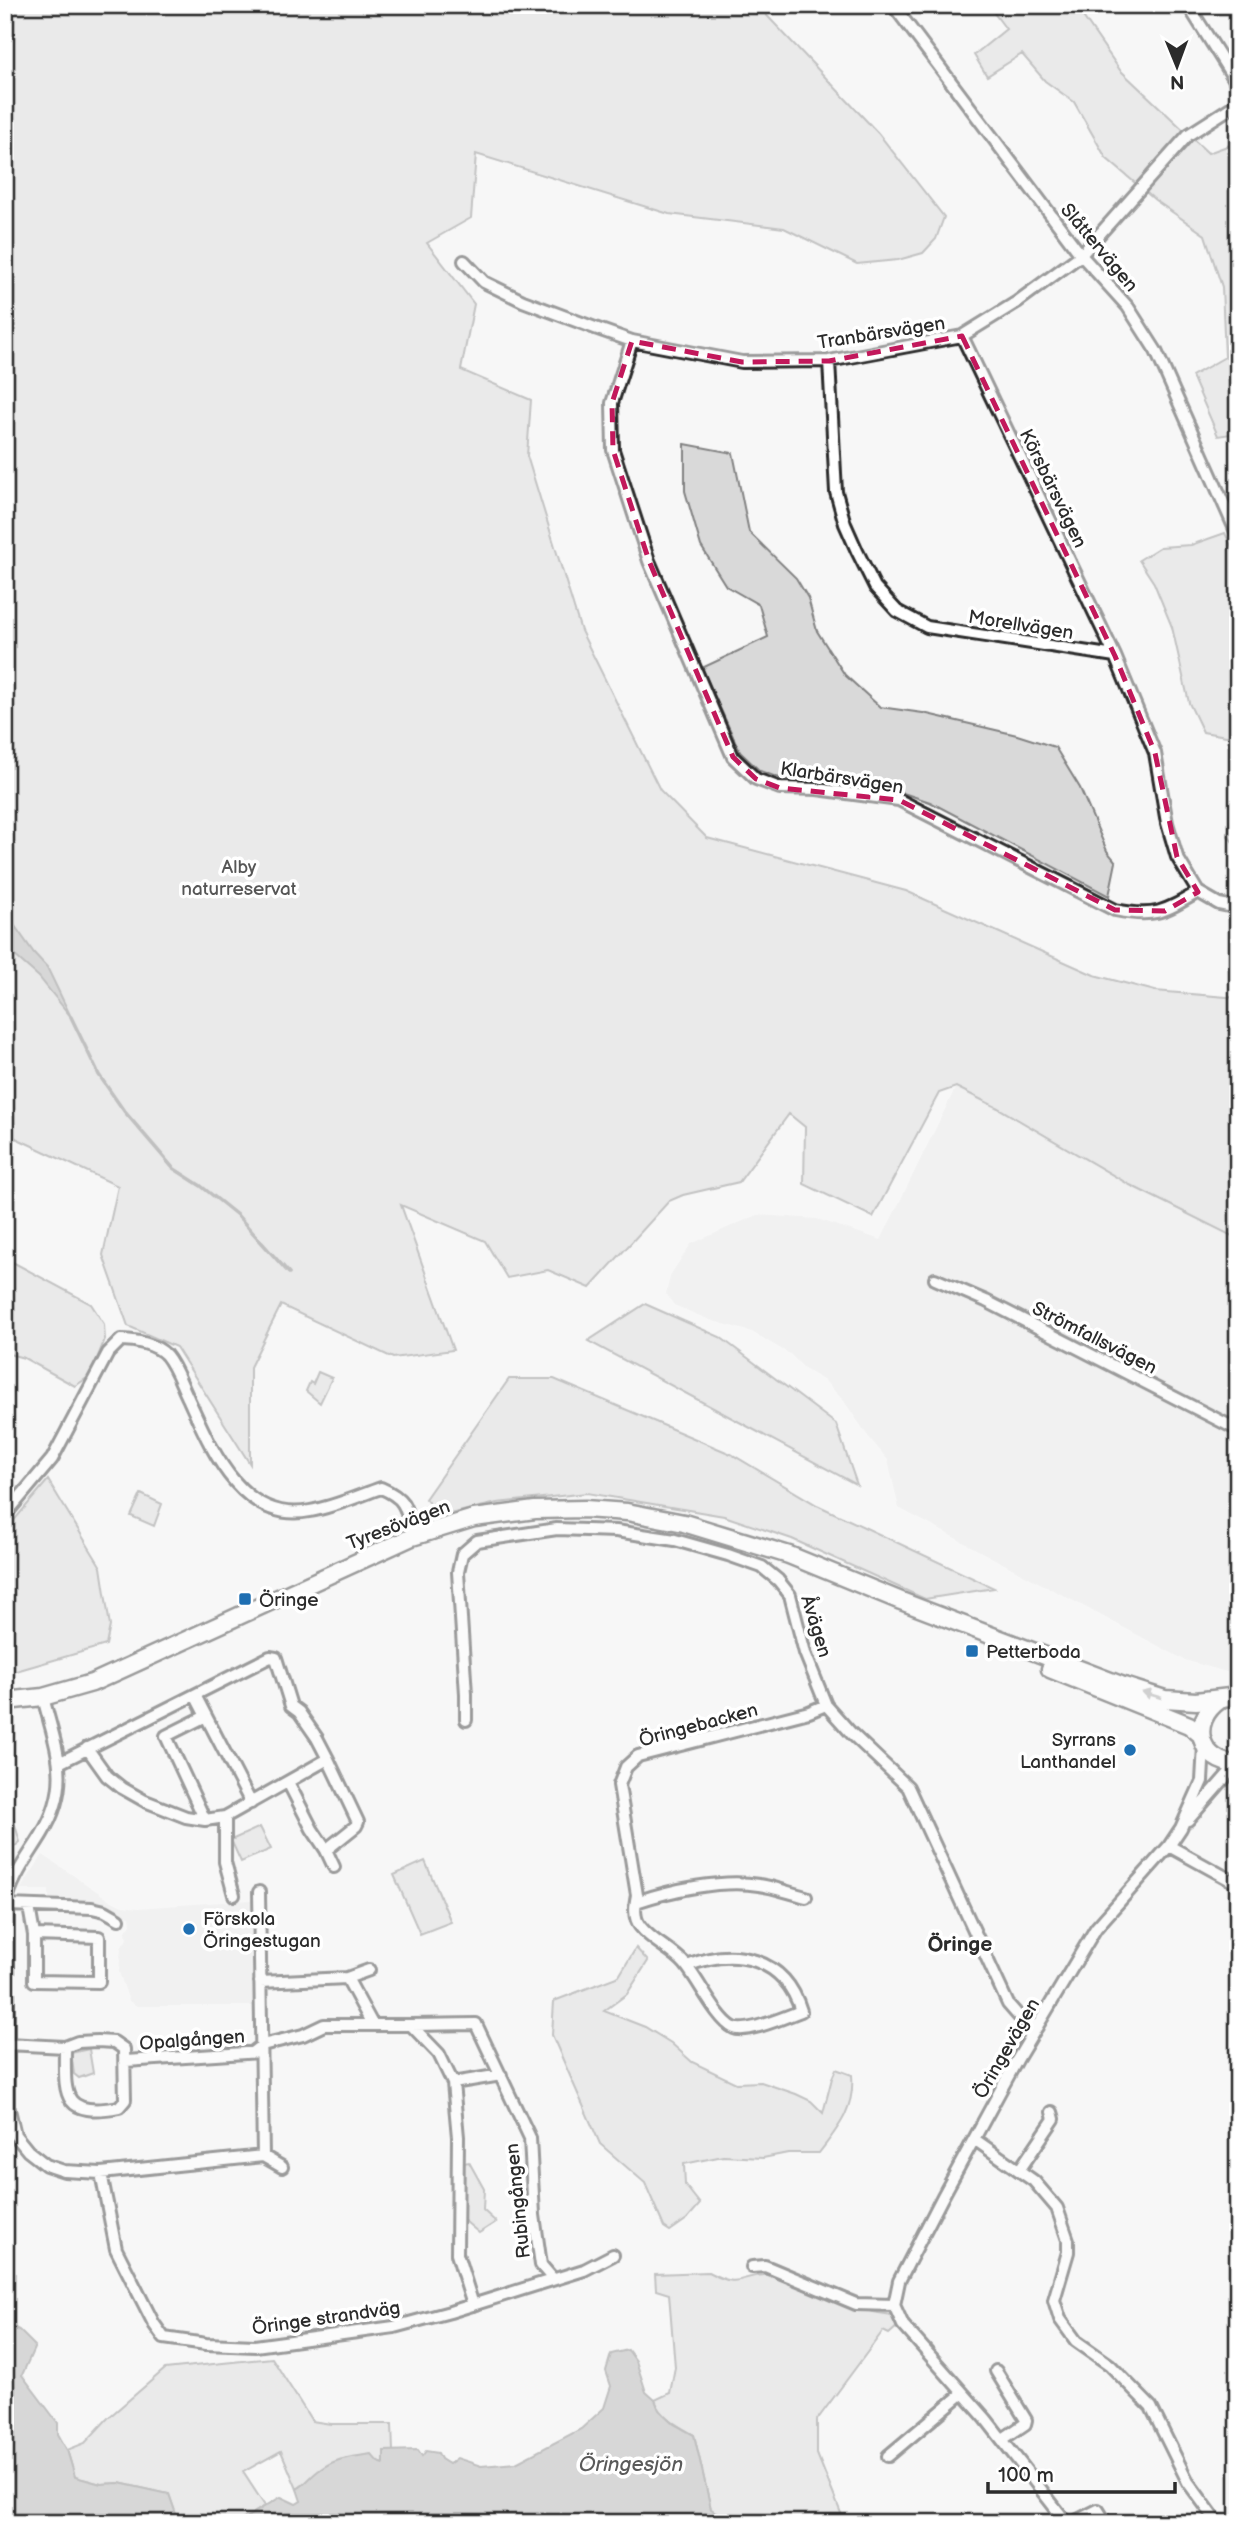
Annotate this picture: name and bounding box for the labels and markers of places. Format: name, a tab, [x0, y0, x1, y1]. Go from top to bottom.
place label: Öringe	[259, 1589, 318, 1612]
marker: Öringe	[237, 1591, 253, 1607]
place label: Petterboda	[986, 1641, 1081, 1664]
marker: Petterboda	[964, 1643, 980, 1659]
place label: Syrrans Lanthandel	[1020, 1729, 1116, 1774]
marker: Syrrans Lanthandel	[1122, 1742, 1138, 1758]
place label: Förskola Öringestugan	[203, 1908, 321, 1953]
marker: Förskola Öringestugan	[181, 1921, 197, 1937]

